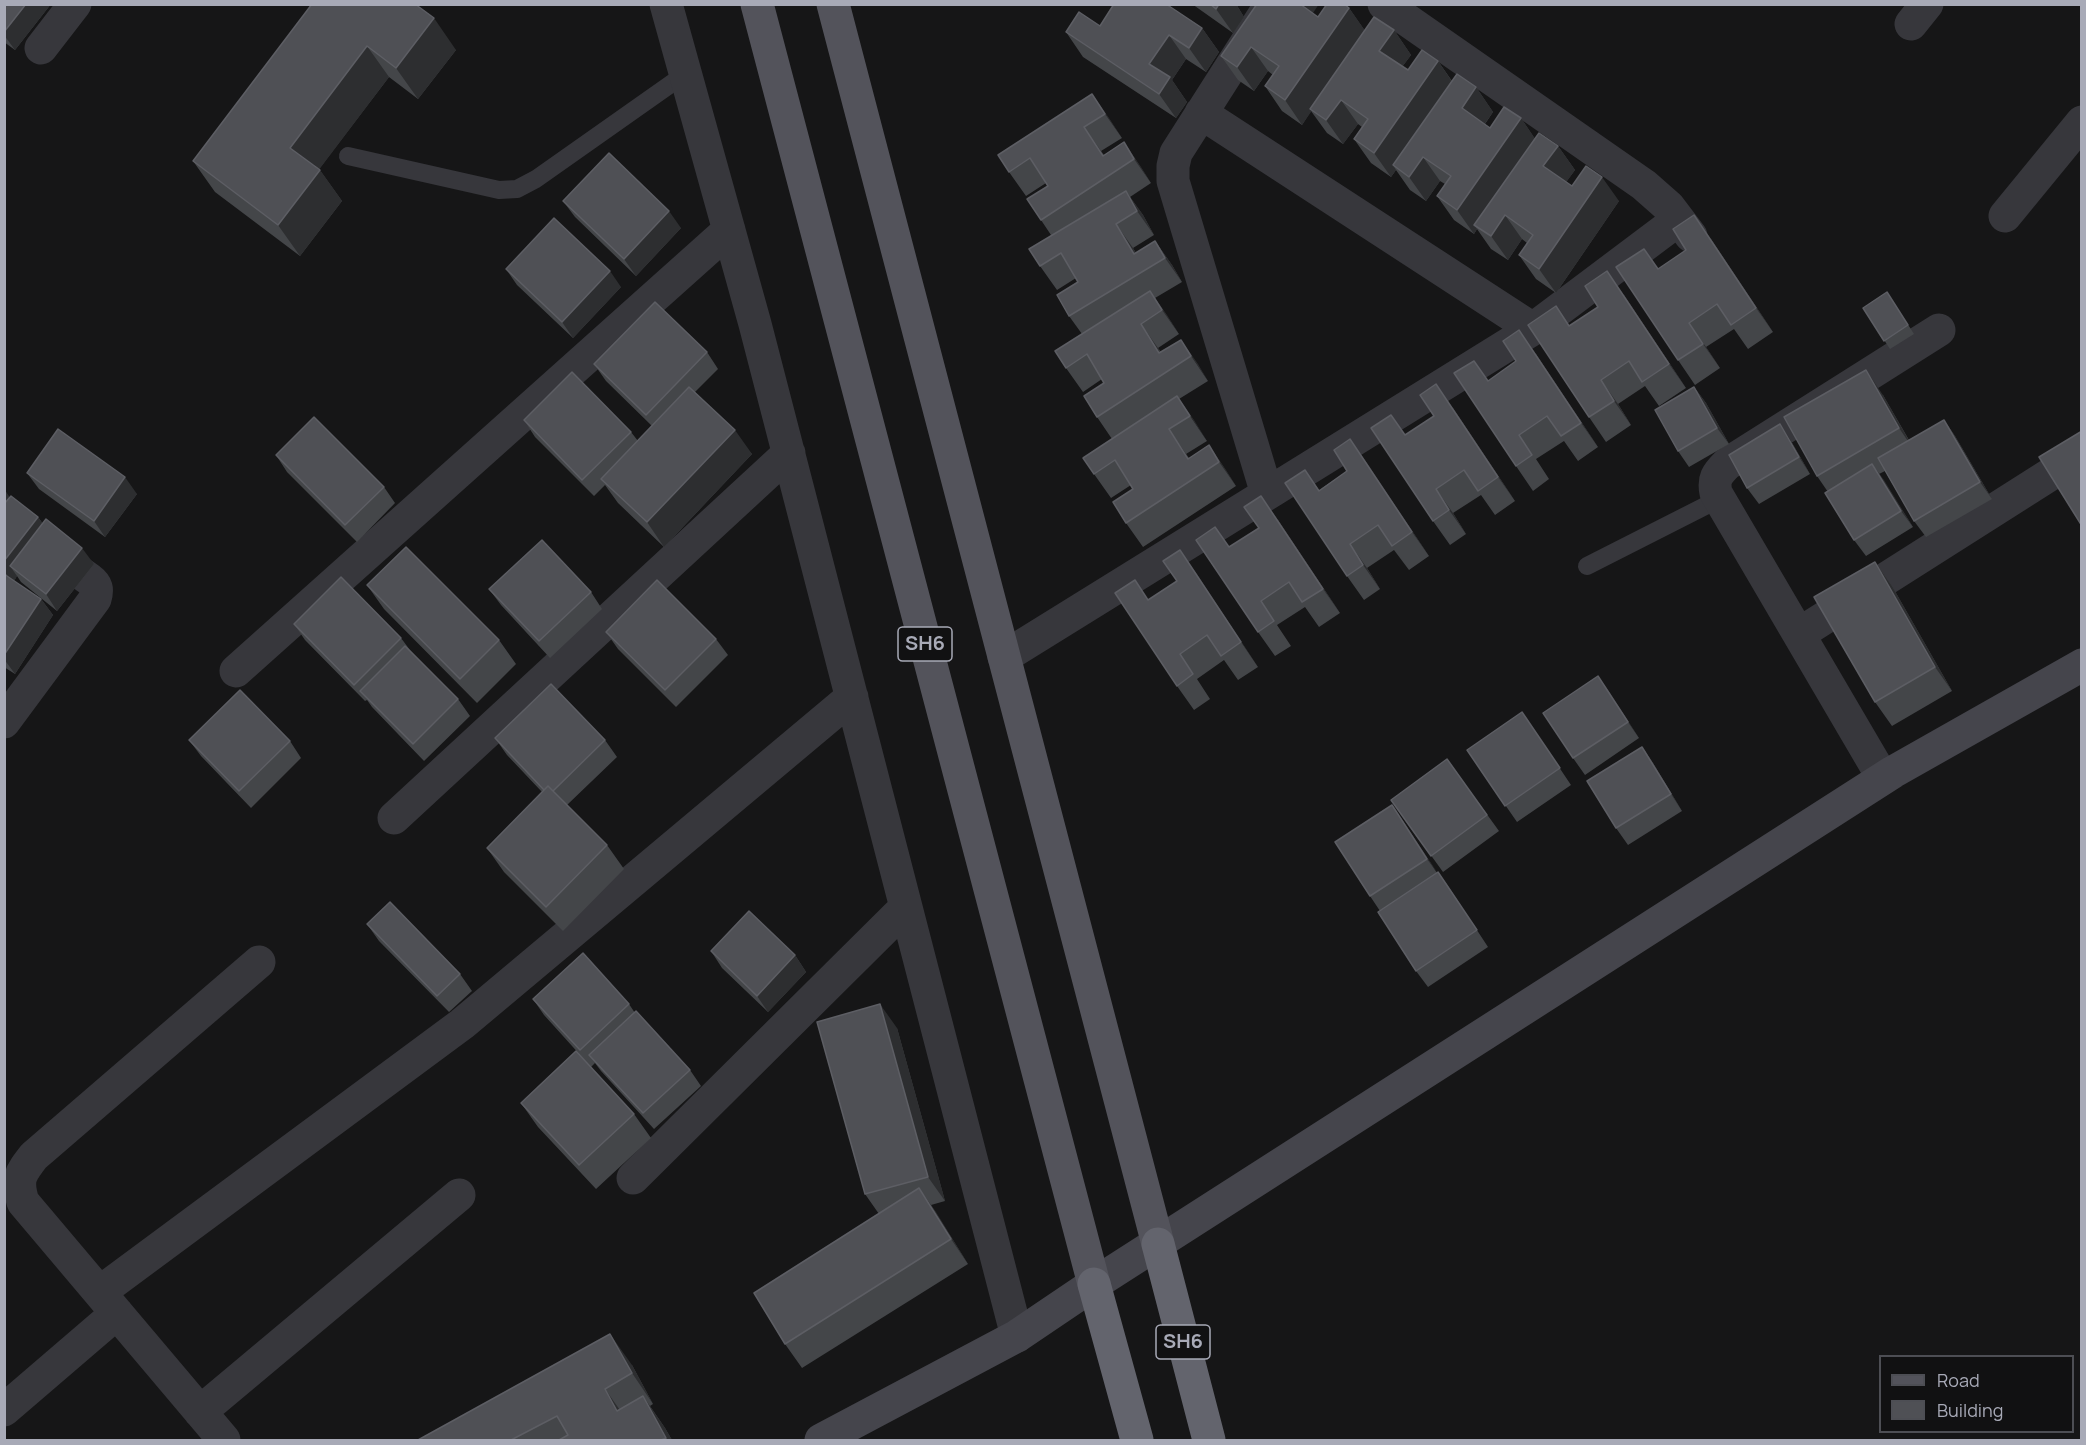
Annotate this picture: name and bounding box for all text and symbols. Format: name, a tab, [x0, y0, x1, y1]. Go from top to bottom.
road number: SH6	[898, 627, 952, 661]
road number: SH6	[1156, 1325, 1210, 1359]
legend	[1879, 1355, 2074, 1433]
text: Road	[1937, 1368, 1980, 1392]
text: Building	[1937, 1398, 2003, 1422]

